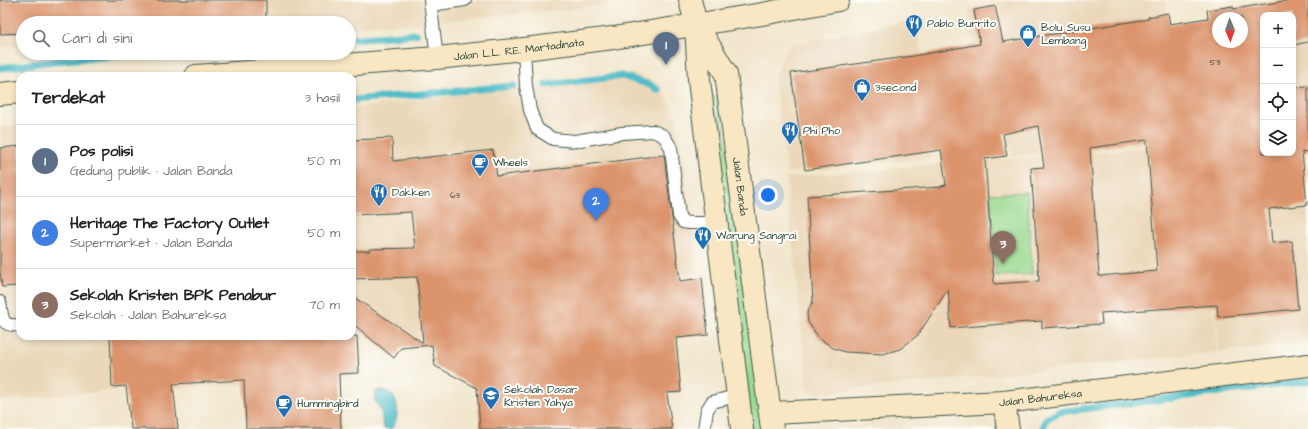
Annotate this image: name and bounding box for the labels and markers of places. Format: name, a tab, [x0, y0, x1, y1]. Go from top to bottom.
restaurant icon: Pablo Burrito	[904, 13, 924, 38]
place label: Pablo Burrito	[927, 16, 997, 31]
place label: Bolu Susu Lembang	[1041, 20, 1091, 49]
shop icon: Bolu Susu Lembang	[1018, 23, 1038, 48]
pin: 1	[653, 32, 679, 65]
shop icon: 3second	[852, 77, 872, 102]
place label: 3second	[875, 80, 917, 95]
restaurant icon: Phi Pho	[780, 120, 800, 145]
place label: Phi Pho	[803, 123, 841, 138]
cafe icon: Wheels	[470, 152, 490, 177]
place label: Wheels	[493, 155, 528, 170]
restaurant icon: Dakken	[369, 182, 389, 207]
place label: Dakken	[392, 185, 430, 200]
pin: 2	[583, 188, 609, 221]
restaurant icon: Warung Sangrai	[693, 225, 713, 250]
place label: Warung Sangrai	[716, 228, 797, 244]
pin: 3	[990, 231, 1016, 264]
place label: Sekolah Dasar Kristen Yahya	[504, 382, 577, 411]
school or university icon: Sekolah Dasar Kristen Yahya	[481, 385, 501, 410]
cafe icon: Hummingbird	[274, 393, 294, 418]
place label: Hummingbird	[297, 396, 359, 412]

